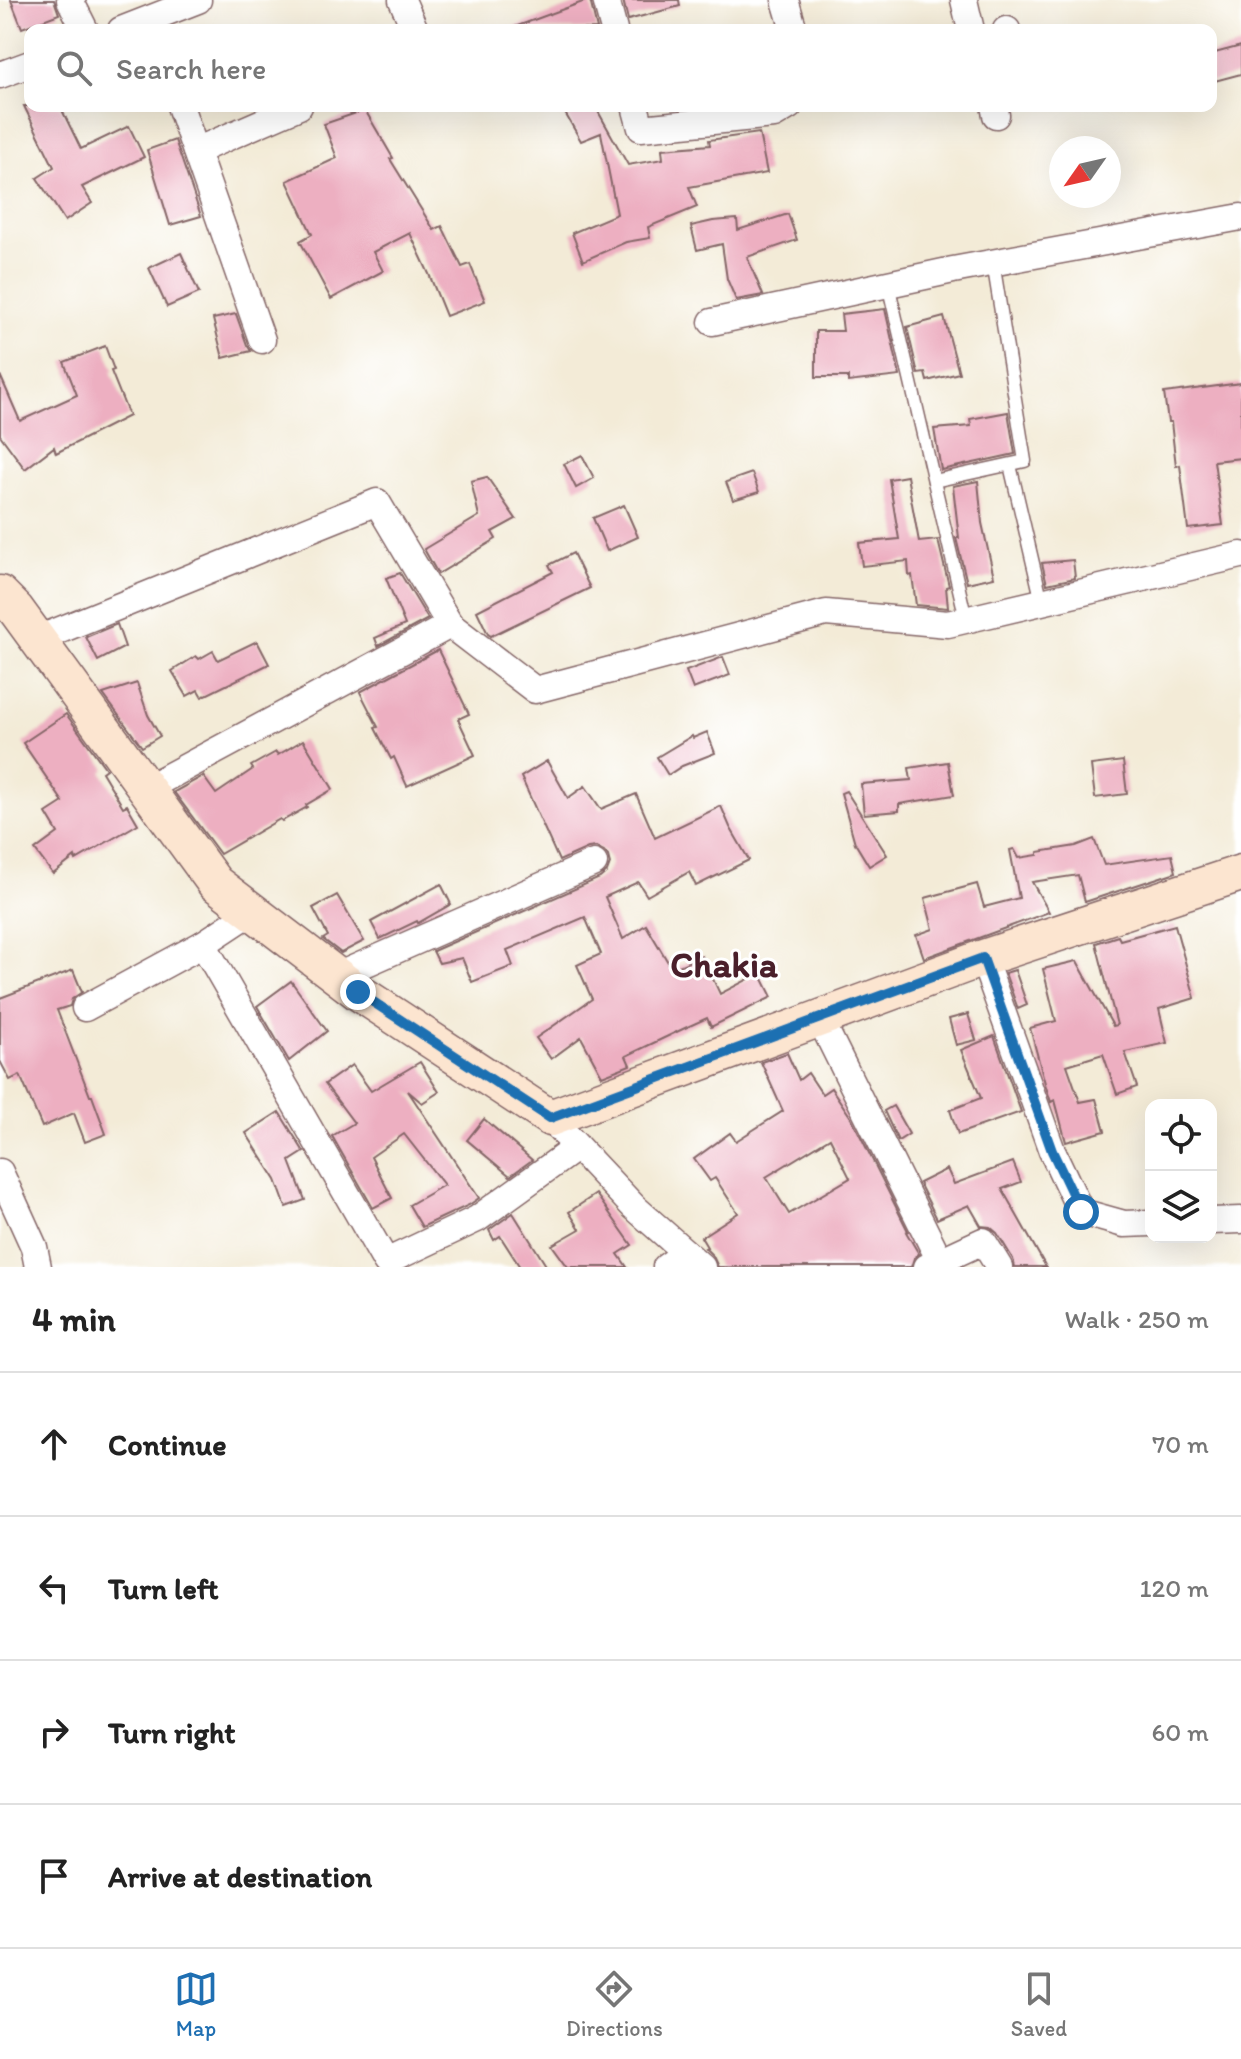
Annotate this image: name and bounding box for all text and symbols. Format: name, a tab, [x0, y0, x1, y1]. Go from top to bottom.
search box	[24, 24, 1217, 112]
icon: search	[52, 46, 96, 90]
text: Search here	[116, 50, 266, 87]
north arrow	[1049, 136, 1121, 208]
district label: Chakia	[670, 943, 778, 986]
route end	[340, 974, 376, 1010]
map controls	[1145, 1099, 1217, 1243]
button: locate	[1145, 1099, 1217, 1171]
button: layers	[1145, 1171, 1217, 1243]
route start	[1063, 1194, 1099, 1230]
text: 4 min	[32, 1299, 116, 1340]
text: Walk · 250 m	[1065, 1303, 1209, 1335]
icon: ahead	[32, 1422, 76, 1466]
text: Continue	[108, 1426, 227, 1463]
text: 70 m	[1152, 1428, 1209, 1460]
icon: left	[32, 1566, 76, 1610]
text: Turn left	[108, 1570, 219, 1607]
text: 120 m	[1140, 1572, 1209, 1604]
icon: right	[32, 1710, 76, 1754]
text: Turn right	[108, 1714, 236, 1751]
text: 60 m	[1152, 1716, 1209, 1748]
icon: arrive	[32, 1854, 76, 1898]
text: Arrive at destination	[108, 1858, 372, 1895]
tab: Map	[174, 1967, 218, 2042]
tab: Directions	[566, 1967, 663, 2042]
tab: Saved	[1011, 1967, 1067, 2042]

